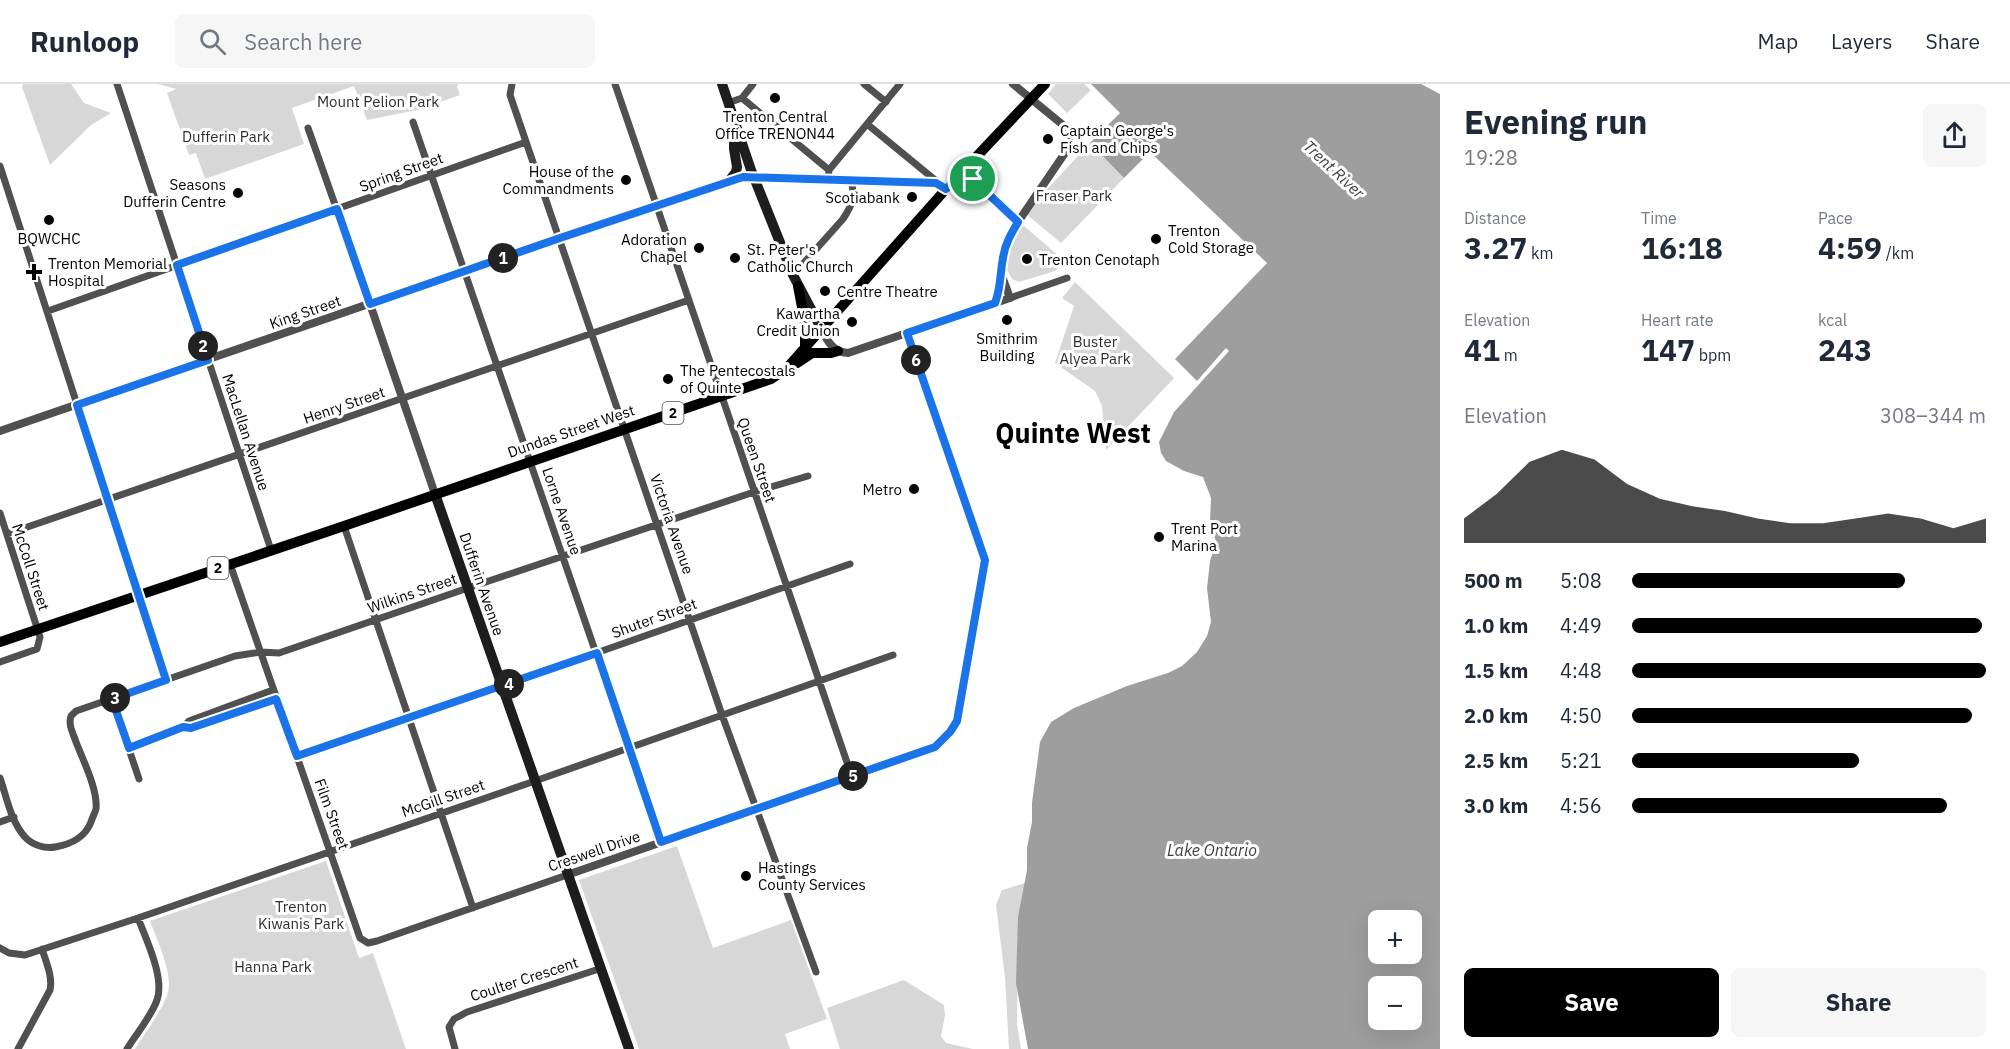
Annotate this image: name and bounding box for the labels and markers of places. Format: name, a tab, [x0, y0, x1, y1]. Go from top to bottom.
marker: Trenton Central Office TRENON44	[768, 91, 782, 105]
place label: Trenton Central Office TRENON44	[715, 107, 835, 143]
place label: Captain George's Fish and Chips	[1060, 121, 1174, 157]
marker: Captain George's Fish and Chips	[1041, 132, 1055, 146]
pin	[947, 153, 998, 204]
place label: House of the Commandments	[502, 162, 614, 198]
marker: House of the Commandments	[619, 173, 633, 187]
place label: Seasons Dufferin Centre	[123, 175, 226, 211]
marker: Seasons Dufferin Centre	[231, 186, 245, 200]
place label: Scotiabank	[825, 188, 900, 207]
marker: Scotiabank	[905, 190, 919, 204]
marker: BQWCHC	[42, 213, 56, 227]
place label: Trenton Cold Storage	[1168, 221, 1254, 257]
place label: BQWCHC	[17, 229, 81, 248]
place label: Adoration Chapel	[621, 230, 687, 266]
marker: Trenton Cold Storage	[1149, 232, 1163, 246]
place label: St. Peter's Catholic Church	[747, 240, 853, 276]
marker: Adoration Chapel	[692, 241, 706, 255]
pin: 1	[488, 243, 518, 273]
place label: Trenton Cenotaph	[1039, 250, 1160, 269]
marker: St. Peter's Catholic Church	[728, 251, 742, 265]
marker: Trenton Cenotaph	[1020, 252, 1034, 266]
place label: Trenton Memorial Hospital	[48, 254, 167, 290]
marker: Trenton Memorial Hospital	[25, 263, 43, 281]
place label: Centre Theatre	[837, 282, 938, 301]
marker: Centre Theatre	[818, 284, 832, 298]
place label: Kawartha Credit Union	[756, 304, 840, 340]
marker: Smithrim Building	[1000, 313, 1014, 327]
marker: Kawartha Credit Union	[845, 315, 859, 329]
place label: Smithrim Building	[976, 329, 1038, 365]
pin: 2	[188, 331, 218, 361]
pin: 6	[901, 345, 931, 375]
place label: The Pentecostals of Quinte	[680, 361, 796, 397]
marker: The Pentecostals of Quinte	[661, 372, 675, 386]
place label: Metro	[862, 480, 902, 499]
marker: Metro	[907, 482, 921, 496]
place label: Trent Port Marina	[1171, 519, 1238, 555]
marker: Trent Port Marina	[1152, 530, 1166, 544]
pin: 4	[494, 669, 524, 699]
pin: 3	[100, 683, 130, 713]
pin: 5	[838, 761, 868, 791]
place label: Hastings County Services	[758, 858, 866, 894]
marker: Hastings County Services	[739, 869, 753, 883]

